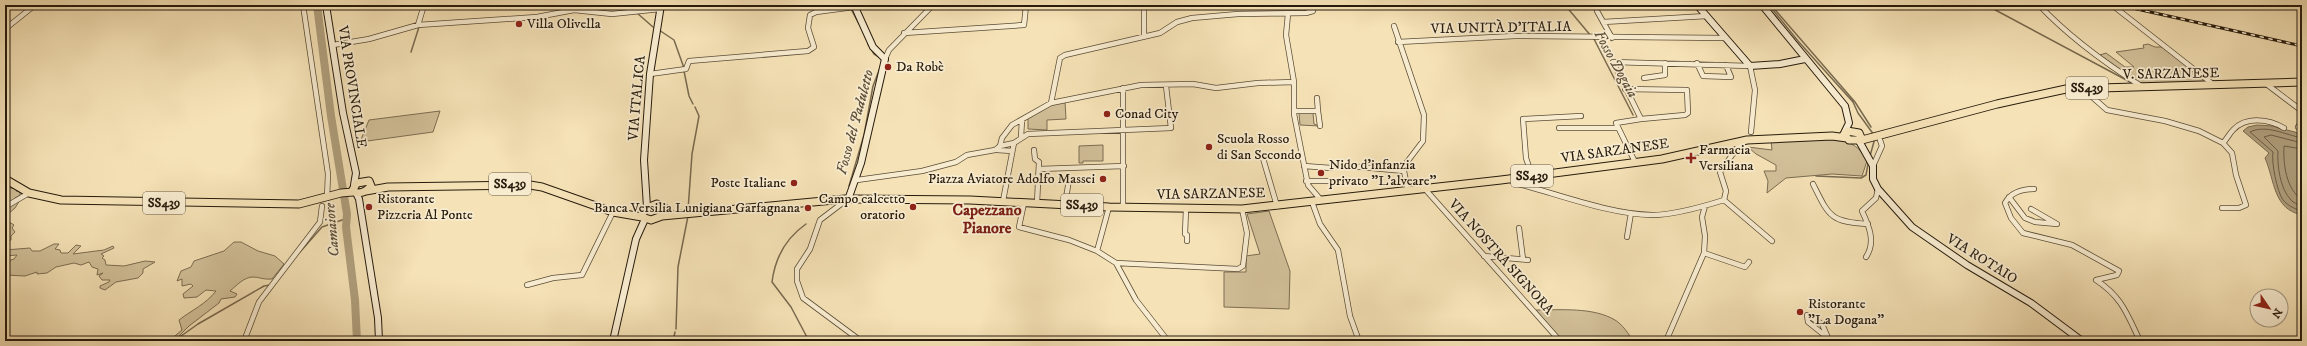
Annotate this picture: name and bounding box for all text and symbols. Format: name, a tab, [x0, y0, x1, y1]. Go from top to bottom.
place label: Villa Olivella	[526, 15, 601, 33]
street label: VIA UNITÀ D'ITALIA	[1430, 18, 1572, 38]
marker: Villa Olivella	[514, 19, 524, 29]
street label: VIA PROVINCIALE	[333, 24, 371, 150]
water label: Fosso Dogaia	[1590, 27, 1642, 101]
street label: VIA ITALICA	[624, 54, 650, 142]
place label: Da Robè	[896, 58, 944, 76]
marker: Da Robè	[883, 62, 893, 72]
street label: V. SARZANESE	[2122, 64, 2220, 84]
water label: Fosso del Paduletto	[832, 67, 878, 176]
road number: SS439	[2066, 77, 2108, 99]
place label: Conad City	[1115, 105, 1179, 123]
marker: Conad City	[1102, 109, 1112, 119]
place label: Scuola Rosso di San Secondo	[1217, 130, 1301, 164]
street label: VIA SARZANESE	[1559, 135, 1670, 168]
place label: Farmacia Versiliana	[1698, 141, 1753, 175]
marker: Scuola Rosso di San Secondo	[1204, 142, 1214, 152]
marker: Farmacia Versiliana	[1686, 153, 1696, 163]
place label: Nido d'infanzia privato "L'alveare"	[1328, 156, 1437, 190]
road number: SS439	[1511, 165, 1553, 187]
marker: Nido d'infanzia privato "L'alveare"	[1316, 168, 1326, 178]
place label: Piazza Aviatore Adolfo Massei	[928, 170, 1095, 188]
road number: SS439	[489, 173, 531, 195]
place label: Poste Italiane	[711, 174, 786, 192]
marker: Piazza Aviatore Adolfo Massei	[1098, 174, 1108, 184]
marker: Poste Italiane	[789, 178, 799, 188]
street label: VIA SARZANESE	[1156, 184, 1266, 204]
place label: Ristorante Pizzeria Al Ponte	[377, 190, 473, 224]
place label: Campo calcetto oratorio	[819, 190, 905, 224]
road number: SS439	[143, 192, 185, 214]
road number: SS439	[1061, 194, 1103, 216]
street label: VIA NOSTRA SIGNORA	[1444, 195, 1558, 319]
place label: Banca Versilia Lunigiana Garfagnana	[594, 199, 800, 217]
district label: Capezzano Pianore	[953, 200, 1022, 238]
water label: Camaiore	[320, 201, 344, 258]
marker: Ristorante Pizzeria Al Ponte	[364, 202, 374, 212]
marker: Campo calcetto oratorio	[908, 202, 918, 212]
marker: Banca Versilia Lunigiana Garfagnana	[803, 203, 813, 213]
street label: VIA ROTAIO	[1942, 230, 2021, 288]
north arrow	[2249, 288, 2289, 328]
place label: Ristorante "La Dogana"	[1808, 295, 1884, 329]
text: N	[2268, 305, 2285, 321]
marker: Ristorante "La Dogana"	[1795, 307, 1805, 317]

